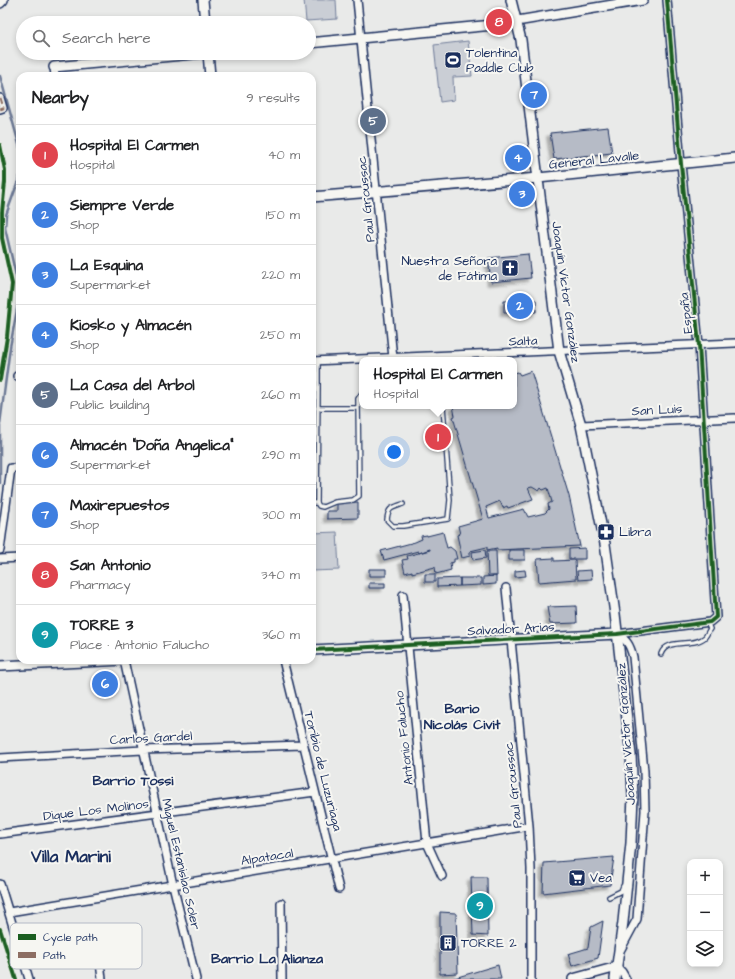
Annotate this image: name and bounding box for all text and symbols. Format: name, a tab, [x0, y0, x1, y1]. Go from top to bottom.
pin: 8	[486, 7, 512, 37]
search box	[16, 16, 316, 60]
icon: search	[30, 27, 52, 49]
text: Search here	[62, 28, 151, 49]
place label: Tolentina Paddle Club	[466, 44, 534, 77]
sports icon: Tolentina Paddle Club	[443, 50, 463, 70]
pin: 7	[521, 80, 547, 110]
text: Nearby	[32, 86, 89, 110]
text: 9 results	[246, 89, 300, 107]
pin: 5	[360, 106, 386, 136]
text: Hospital El Carmen	[70, 135, 199, 156]
pin: 4	[505, 143, 531, 173]
text: 1	[44, 146, 46, 164]
text: 40 m	[268, 146, 300, 164]
street label: General Lavalle	[548, 146, 640, 174]
street label: Paul Groussac	[353, 155, 379, 243]
text: Hospital	[70, 156, 115, 174]
pin: 3	[509, 179, 535, 209]
text: Siempre Verde	[70, 195, 174, 216]
text: 2	[41, 206, 49, 224]
text: 150 m	[266, 206, 300, 224]
text: Shop	[70, 216, 99, 234]
street label: Joaquín Víctor González	[547, 220, 585, 364]
place label: Nuestra Señora de Fátima	[401, 252, 497, 285]
text: La Esquina	[70, 255, 143, 276]
church icon: Nuestra Señora de Fátima	[500, 258, 520, 278]
text: 3	[42, 266, 48, 284]
text: 220 m	[262, 266, 300, 284]
text: Supermarket	[70, 276, 151, 294]
pin: 2	[507, 291, 533, 321]
street label: España	[675, 291, 697, 334]
text: Kiosko y Almacén	[70, 315, 192, 336]
text: 4	[41, 326, 49, 344]
text: 250 m	[260, 326, 300, 344]
street label: Salta	[508, 331, 538, 350]
text: Shop	[70, 336, 99, 354]
popup	[359, 357, 517, 409]
text: Hospital El Carmen	[374, 364, 502, 385]
text: La Casa del Arbol	[70, 375, 195, 396]
text: Hospital	[374, 385, 418, 403]
text: 5	[40, 386, 50, 404]
text: 260 m	[261, 386, 300, 404]
text: Public building	[70, 396, 149, 414]
street label: San Luis	[631, 400, 683, 420]
pin: 1	[425, 422, 451, 452]
text: Almacén "Doña Angelica"	[70, 435, 234, 456]
your location	[384, 442, 404, 462]
text: 6	[41, 446, 49, 464]
text: 290 m	[262, 446, 300, 464]
text: Supermarket	[70, 456, 151, 474]
text: Maxirepuestos	[70, 495, 169, 516]
text: 7	[41, 506, 49, 524]
text: 300 m	[262, 506, 300, 524]
text: Shop	[70, 516, 99, 534]
pharmacy icon: Libra	[596, 522, 616, 542]
place label: Libra	[619, 523, 651, 541]
text: San Antonio	[70, 555, 151, 576]
text: 8	[41, 566, 49, 584]
text: 340 m	[261, 566, 300, 584]
text: Pharmacy	[70, 576, 131, 594]
text: TORRE 3	[70, 615, 133, 636]
street label: Salvador Arias	[467, 618, 556, 640]
text: 9	[41, 626, 49, 644]
text: 360 m	[262, 626, 300, 644]
text: Place · Antonio Falucho	[70, 636, 209, 654]
street label: Joaquín Víctor González	[612, 662, 640, 806]
pin: 6	[92, 669, 118, 699]
street label: Antonio Falucho	[390, 689, 418, 786]
district label: Bario Nicolás Civit	[424, 699, 501, 735]
street label: Toribio de Luzuriaga	[298, 709, 347, 833]
street label: Carlos Gardel	[109, 727, 193, 749]
street label: Paul Groussac	[500, 741, 526, 829]
district label: Barrio Tossi	[93, 771, 174, 791]
street label: Dique Los Molinos	[42, 795, 150, 825]
street label: Miguel Estanislao Soler	[156, 796, 205, 932]
street label: Alpatacal	[239, 844, 295, 870]
district label: Villa Marini	[30, 845, 111, 869]
map controls	[687, 859, 723, 967]
button: +	[687, 859, 723, 895]
supermarket icon: Vea	[567, 868, 587, 888]
place label: Vea	[590, 869, 612, 887]
pin: 9	[467, 891, 493, 921]
button: −	[687, 895, 723, 931]
legend	[10, 923, 142, 969]
text: Cycle path	[43, 930, 98, 946]
button: layers	[687, 931, 723, 967]
building icon: TORRE 2	[438, 933, 458, 953]
place label: TORRE 2	[461, 934, 517, 952]
text: Path	[43, 948, 66, 963]
district label: Barrio La Alianza	[211, 949, 324, 969]

